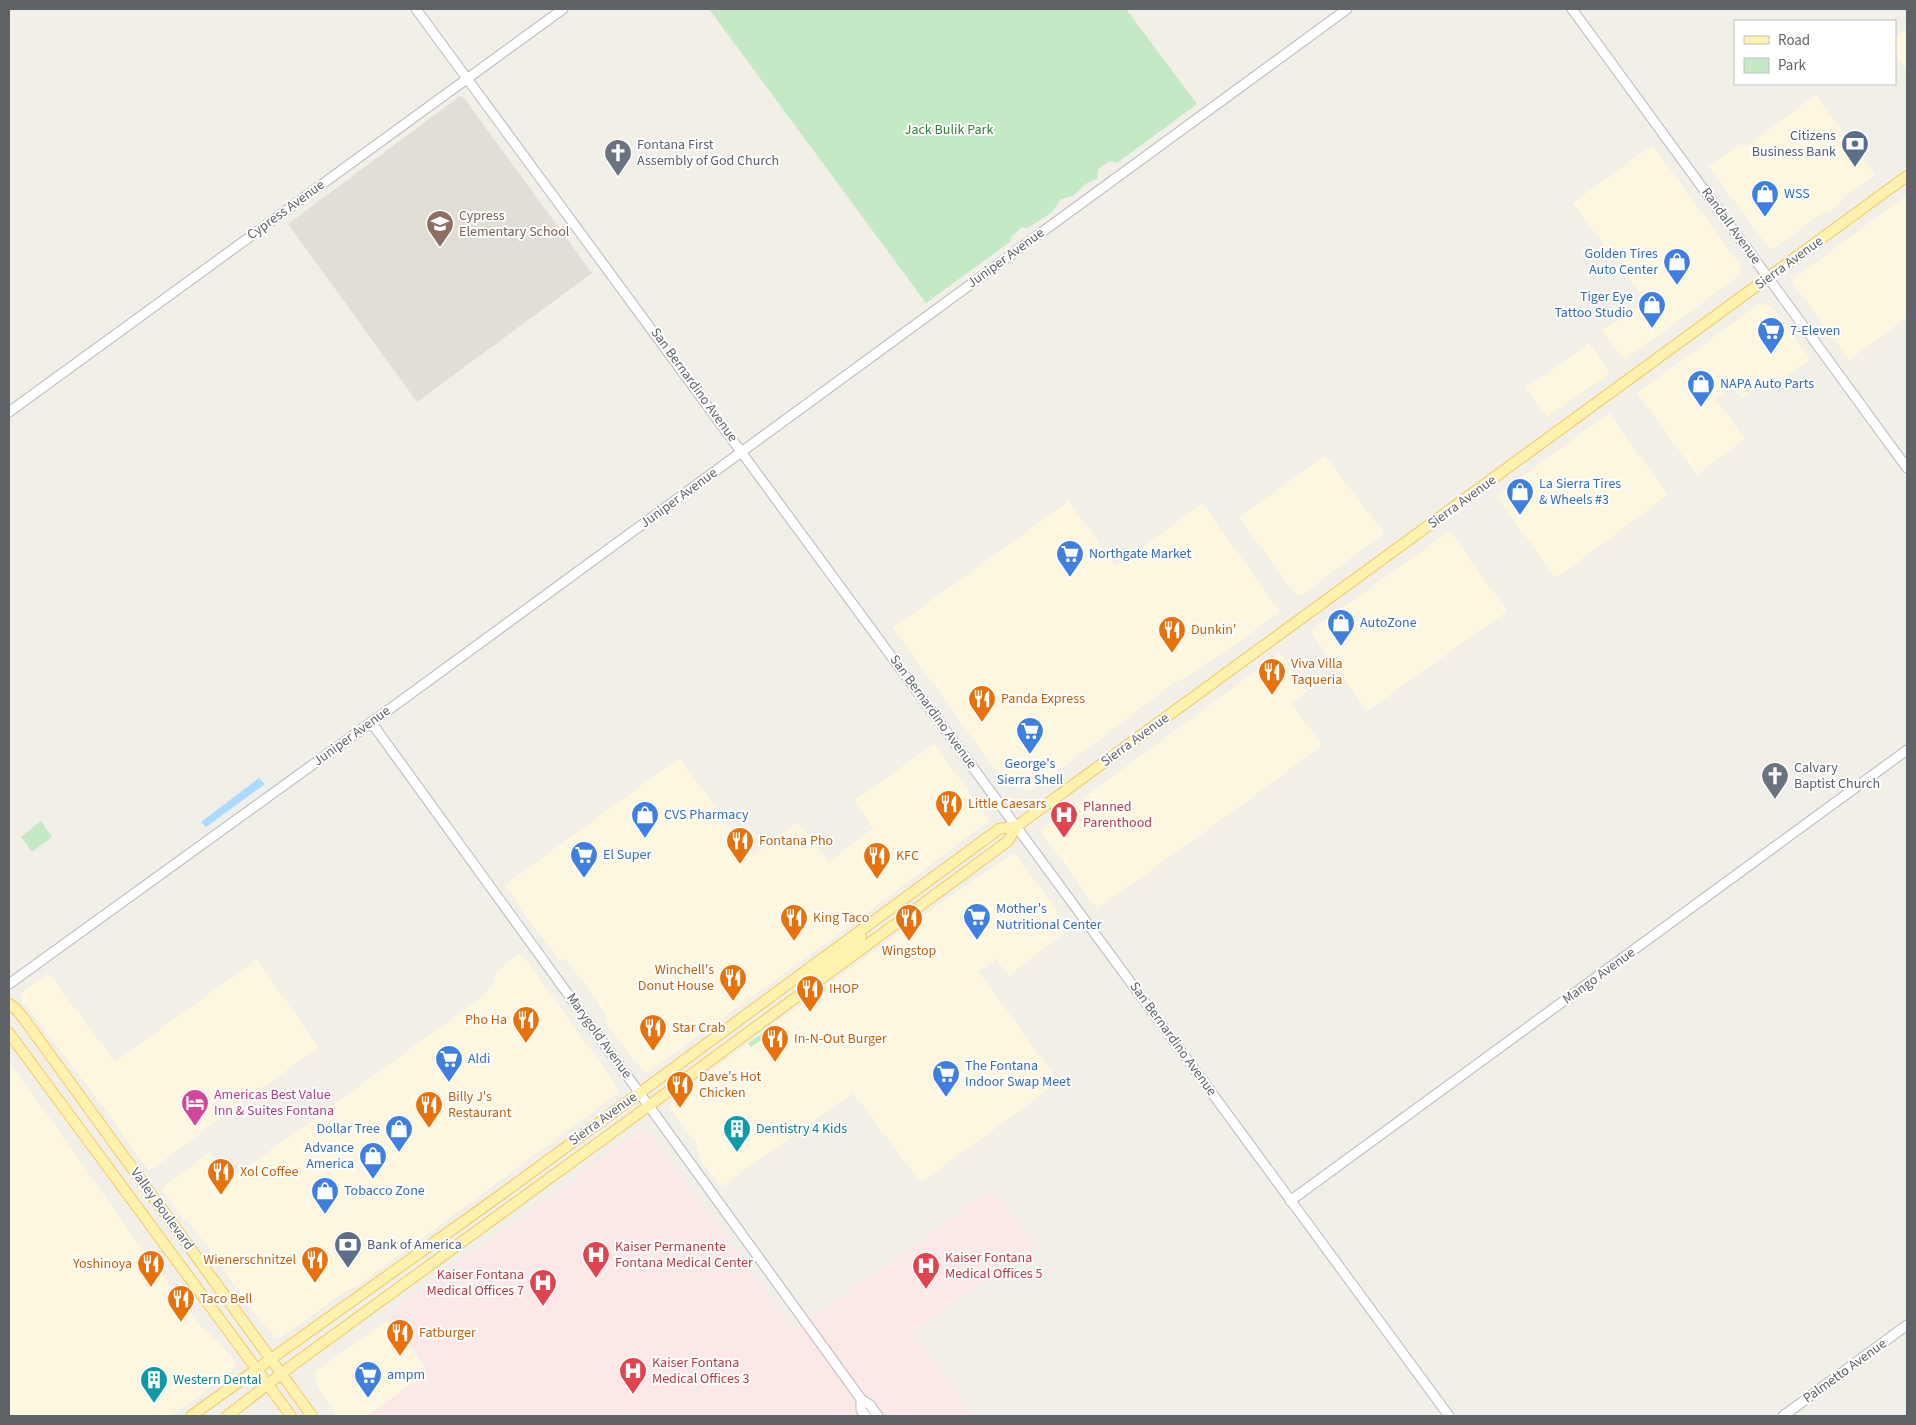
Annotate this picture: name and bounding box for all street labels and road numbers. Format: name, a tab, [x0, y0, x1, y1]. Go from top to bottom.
street label: Cypress Avenue	[243, 175, 329, 245]
street label: Randall Avenue	[1696, 183, 1766, 269]
street label: Juniper Avenue	[963, 223, 1049, 293]
street label: Sierra Avenue	[1751, 231, 1827, 295]
street label: San Bernardino Avenue	[646, 324, 742, 446]
street label: Juniper Avenue	[636, 463, 722, 533]
street label: Sierra Avenue	[1424, 470, 1500, 534]
street label: San Bernardino Avenue	[885, 651, 981, 773]
street label: Juniper Avenue	[309, 701, 395, 771]
street label: Sierra Avenue	[1097, 708, 1173, 772]
street label: Mango Avenue	[1559, 943, 1639, 1009]
street label: San Bernardino Avenue	[1125, 978, 1221, 1100]
street label: Marygold Avenue	[561, 989, 637, 1083]
street label: Sierra Avenue	[565, 1087, 641, 1151]
street label: Valley Boulevard	[125, 1164, 199, 1254]
street label: Palmetto Avenue	[1799, 1334, 1891, 1408]

